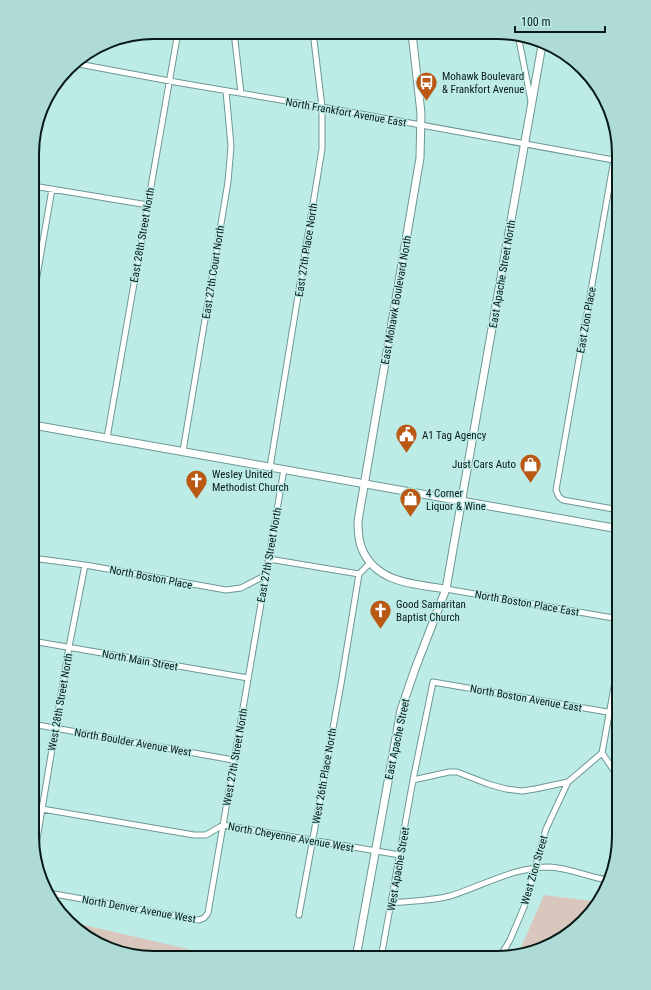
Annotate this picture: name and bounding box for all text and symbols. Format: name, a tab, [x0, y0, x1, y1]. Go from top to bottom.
scale bar	[515, 8, 605, 34]
text: 100 m	[521, 15, 551, 29]
bus stop icon: Mohawk Boulevard & Frankfort Avenue	[413, 69, 439, 102]
place label: Mohawk Boulevard & Frankfort Avenue	[442, 70, 524, 96]
street label: North Frankfort Avenue East	[284, 95, 407, 130]
street label: East 28th Street North	[128, 187, 157, 284]
street label: East 27th Place North	[293, 202, 320, 298]
street label: East Apache Street North	[487, 219, 518, 329]
street label: East 27th Court North	[200, 224, 227, 320]
street label: East Mohawk Boulevard North	[379, 235, 414, 366]
street label: East Zion Place	[574, 286, 599, 354]
public building icon: A1 Tag Agency	[393, 422, 419, 455]
place label: A1 Tag Agency	[422, 429, 487, 442]
shop icon: Just Cars Auto	[518, 451, 544, 484]
place label: Just Cars Auto	[452, 458, 516, 471]
church icon: Wesley United Methodist Church	[184, 467, 210, 500]
place label: Wesley United Methodist Church	[212, 468, 289, 494]
shop icon: 4 Corner Liquor & Wine	[398, 486, 424, 519]
place label: 4 Corner Liquor & Wine	[426, 487, 486, 513]
street label: East 27th Street North	[255, 507, 284, 604]
street label: North Boston Place	[108, 563, 193, 592]
street label: North Boston Place East	[474, 588, 580, 619]
church icon: Good Samaritan Baptist Church	[368, 597, 394, 630]
place label: Good Samaritan Baptist Church	[396, 598, 466, 624]
street label: North Main Street	[101, 647, 179, 674]
street label: West 28th Street North	[45, 652, 75, 752]
street label: North Boston Avenue East	[469, 682, 583, 715]
street label: East Apache Street	[383, 697, 412, 781]
street label: West 27th Street North	[220, 707, 250, 807]
street label: North Boulder Avenue West	[73, 726, 193, 759]
street label: West 26th Place North	[310, 727, 339, 825]
street label: North Cheyenne Avenue West	[227, 820, 355, 855]
street label: West Apache Street	[385, 826, 412, 912]
street label: West Zion Street	[518, 834, 551, 906]
street label: North Denver Avenue West	[81, 893, 197, 926]

